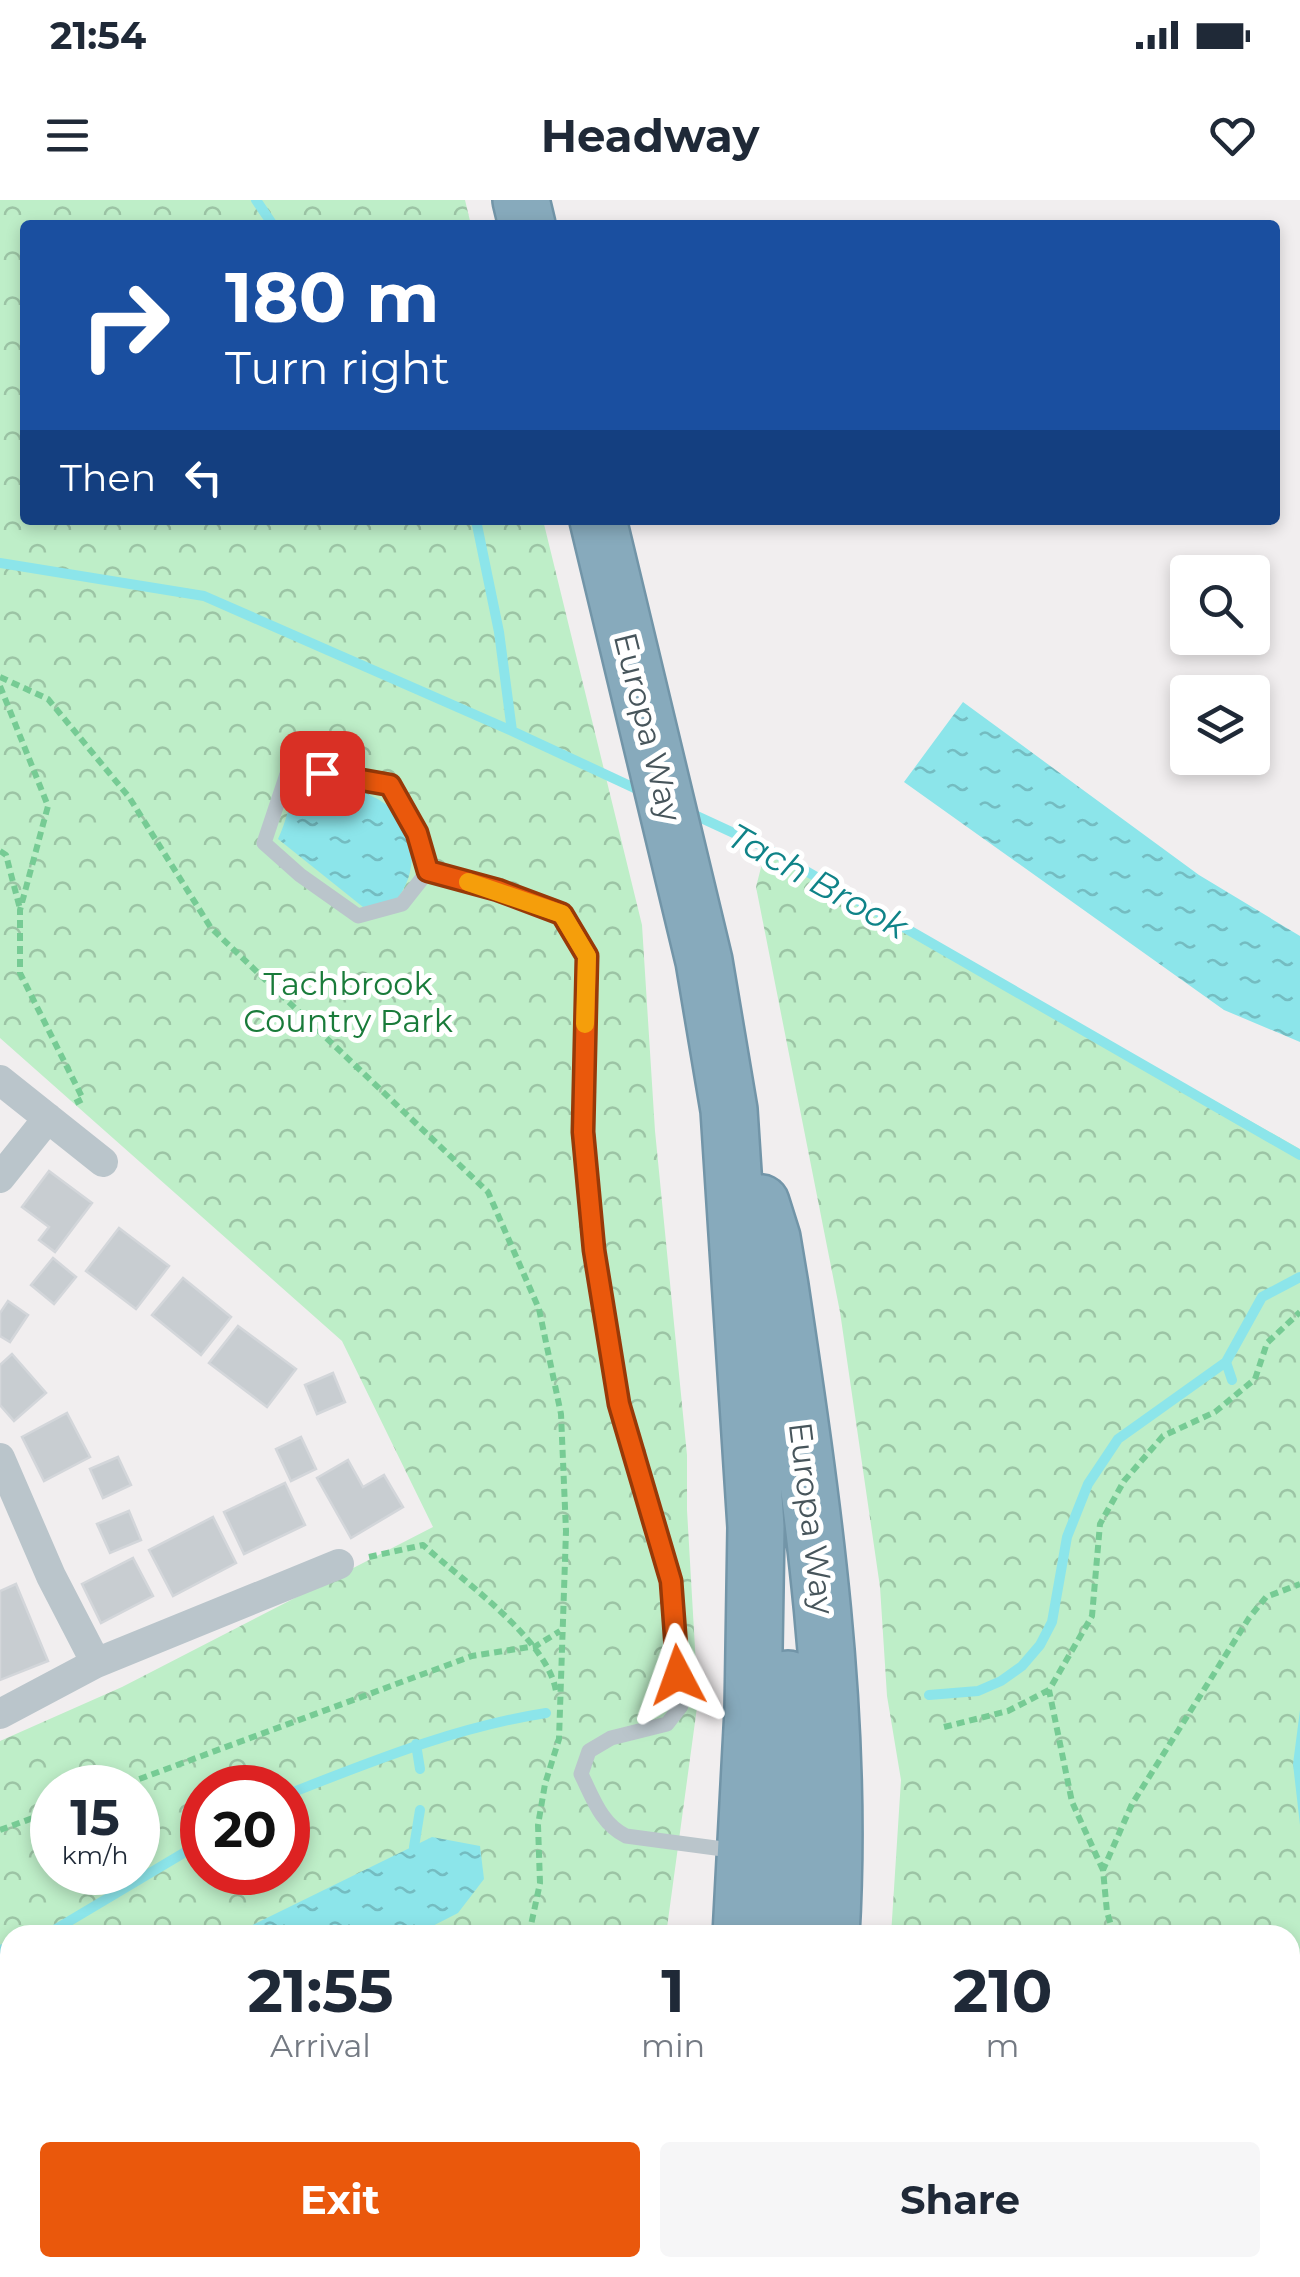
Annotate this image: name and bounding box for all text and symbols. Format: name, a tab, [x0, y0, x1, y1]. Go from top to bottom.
text: 21:54	[50, 12, 146, 59]
icon: menu	[40, 108, 95, 163]
text: Headway	[541, 108, 759, 163]
icon: heart	[1205, 108, 1260, 163]
text: 180 m	[225, 254, 439, 340]
icon: right	[60, 260, 190, 390]
text: Turn right	[225, 340, 450, 395]
icon: left	[176, 450, 231, 505]
text: Then	[60, 454, 156, 501]
map controls	[1170, 555, 1270, 775]
button: search	[1170, 555, 1270, 655]
street label: Europa Way	[606, 628, 690, 826]
button: layers	[1170, 675, 1270, 775]
pin	[280, 731, 365, 816]
icon: arrive	[295, 746, 350, 801]
water label: Tach Brook	[721, 814, 917, 949]
park label: Tachbrook Country Park	[243, 964, 453, 1040]
street label: Europa Way	[781, 1420, 843, 1617]
position arrow	[626, 1623, 730, 1727]
speed limit sign: 20	[180, 1765, 310, 1895]
text: 15	[70, 1787, 120, 1848]
text: km/h	[62, 1840, 128, 1870]
text: 21:55	[248, 1954, 393, 2027]
text: 1	[661, 1954, 685, 2027]
text: 210	[953, 1954, 1052, 2027]
text: Arrival	[270, 2026, 371, 2065]
text: min	[641, 2026, 705, 2065]
text: m	[986, 2026, 1020, 2065]
button: Exit	[40, 2142, 640, 2257]
button: Share	[660, 2142, 1260, 2257]

